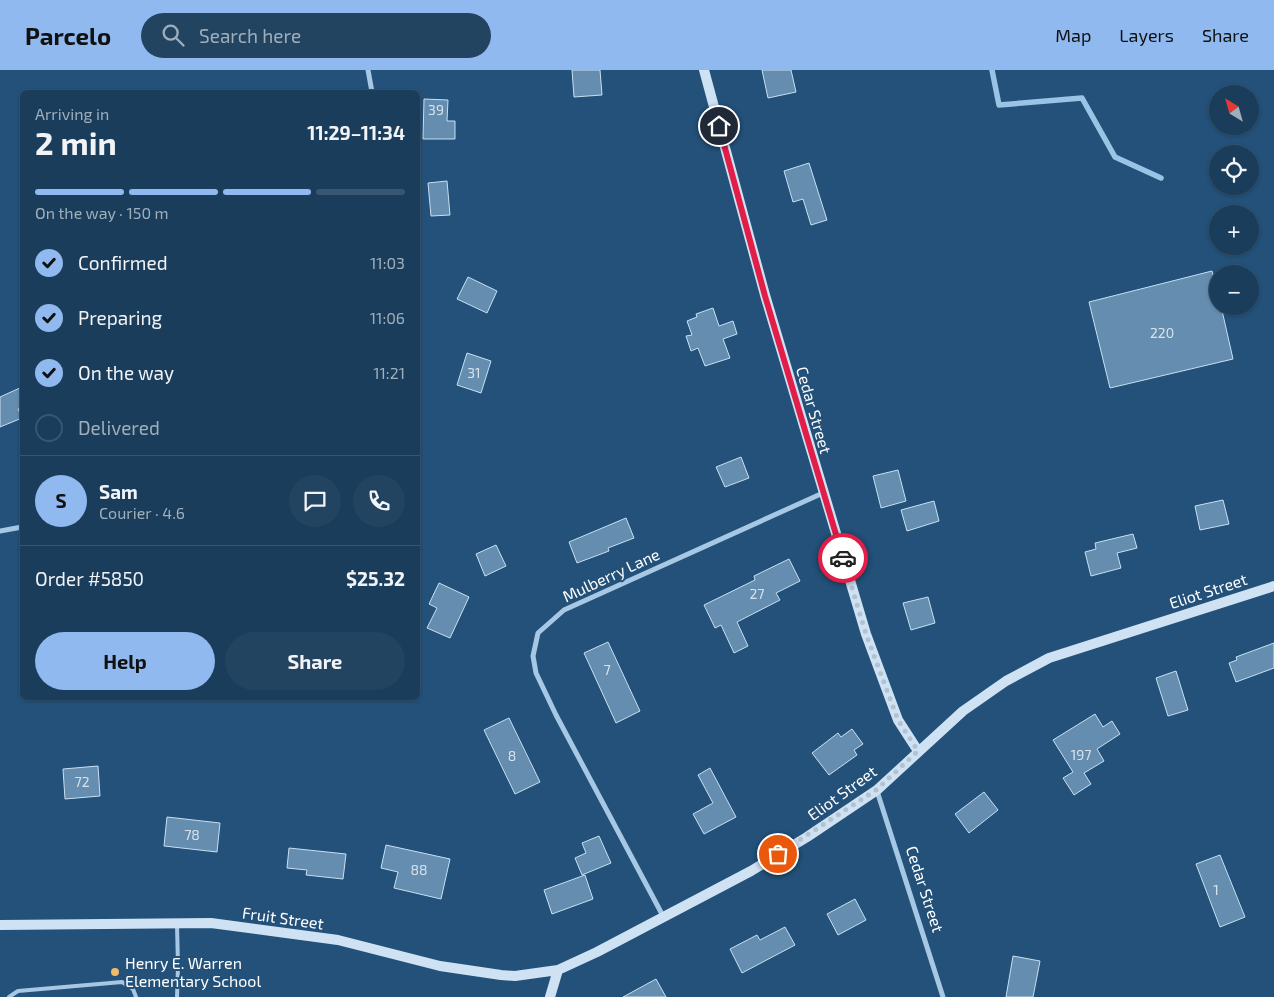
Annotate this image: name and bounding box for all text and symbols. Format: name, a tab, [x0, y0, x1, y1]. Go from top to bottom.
search box	[141, 13, 491, 58]
text: Parcelo	[25, 21, 111, 50]
icon: search	[159, 21, 187, 49]
text: Search here	[199, 24, 301, 47]
text: Map	[1055, 24, 1091, 46]
text: Layers	[1119, 24, 1174, 46]
text: Share	[1202, 24, 1249, 46]
north arrow	[1209, 85, 1259, 135]
map controls	[1209, 85, 1259, 315]
house number: 39	[428, 101, 444, 118]
text: Arriving in	[35, 104, 109, 123]
pin	[698, 105, 740, 147]
icon: home	[705, 112, 733, 140]
text: 11:29–11:34	[307, 121, 405, 144]
text: 2 min	[35, 123, 117, 161]
button: locate	[1209, 145, 1259, 195]
text: On the way · 150 m	[35, 203, 169, 222]
button: +	[1209, 205, 1259, 255]
icon: check	[35, 249, 63, 277]
text: Confirmed	[78, 251, 168, 274]
text: 11:03	[370, 253, 405, 272]
button: −	[1209, 265, 1259, 315]
icon: check	[35, 304, 63, 332]
text: Preparing	[78, 306, 162, 329]
text: 11:06	[370, 308, 405, 327]
house number: 220	[1150, 324, 1174, 341]
icon: check	[35, 359, 63, 387]
text: On the way	[78, 361, 174, 384]
text: 11:21	[373, 363, 405, 382]
house number: 31	[467, 364, 481, 381]
street label: Cedar Street	[793, 364, 836, 456]
text: Delivered	[78, 416, 160, 439]
button: chat	[289, 475, 341, 527]
button: phone	[353, 475, 405, 527]
text: Sam	[99, 480, 138, 503]
text: S	[55, 489, 67, 512]
text: Courier · 4.6	[99, 503, 185, 522]
courier	[818, 533, 868, 583]
street label: Mulberry Lane	[559, 544, 662, 605]
icon: car	[829, 544, 857, 572]
text: Order #5850	[35, 567, 144, 590]
text: $25.32	[346, 567, 405, 590]
street label: Eliot Street	[1166, 569, 1249, 612]
house number: 27	[749, 585, 765, 602]
button: Help	[35, 632, 215, 690]
button: Share	[225, 632, 405, 690]
house number: 7	[603, 661, 611, 678]
house number: 197	[1071, 746, 1091, 763]
house number: 8	[508, 747, 516, 764]
street label: Eliot Street	[803, 761, 880, 824]
house number: 72	[74, 773, 90, 790]
house number: 78	[184, 826, 200, 843]
pin	[757, 833, 799, 875]
icon: bag	[764, 840, 792, 868]
street label: Cedar Street	[903, 843, 948, 934]
house number: 88	[411, 861, 428, 878]
house number: 1	[1213, 881, 1219, 898]
street label: Fruit Street	[241, 902, 325, 933]
place label: Henry E. Warren Elementary School	[125, 953, 261, 990]
marker: Henry E. Warren Elementary School	[109, 966, 121, 978]

